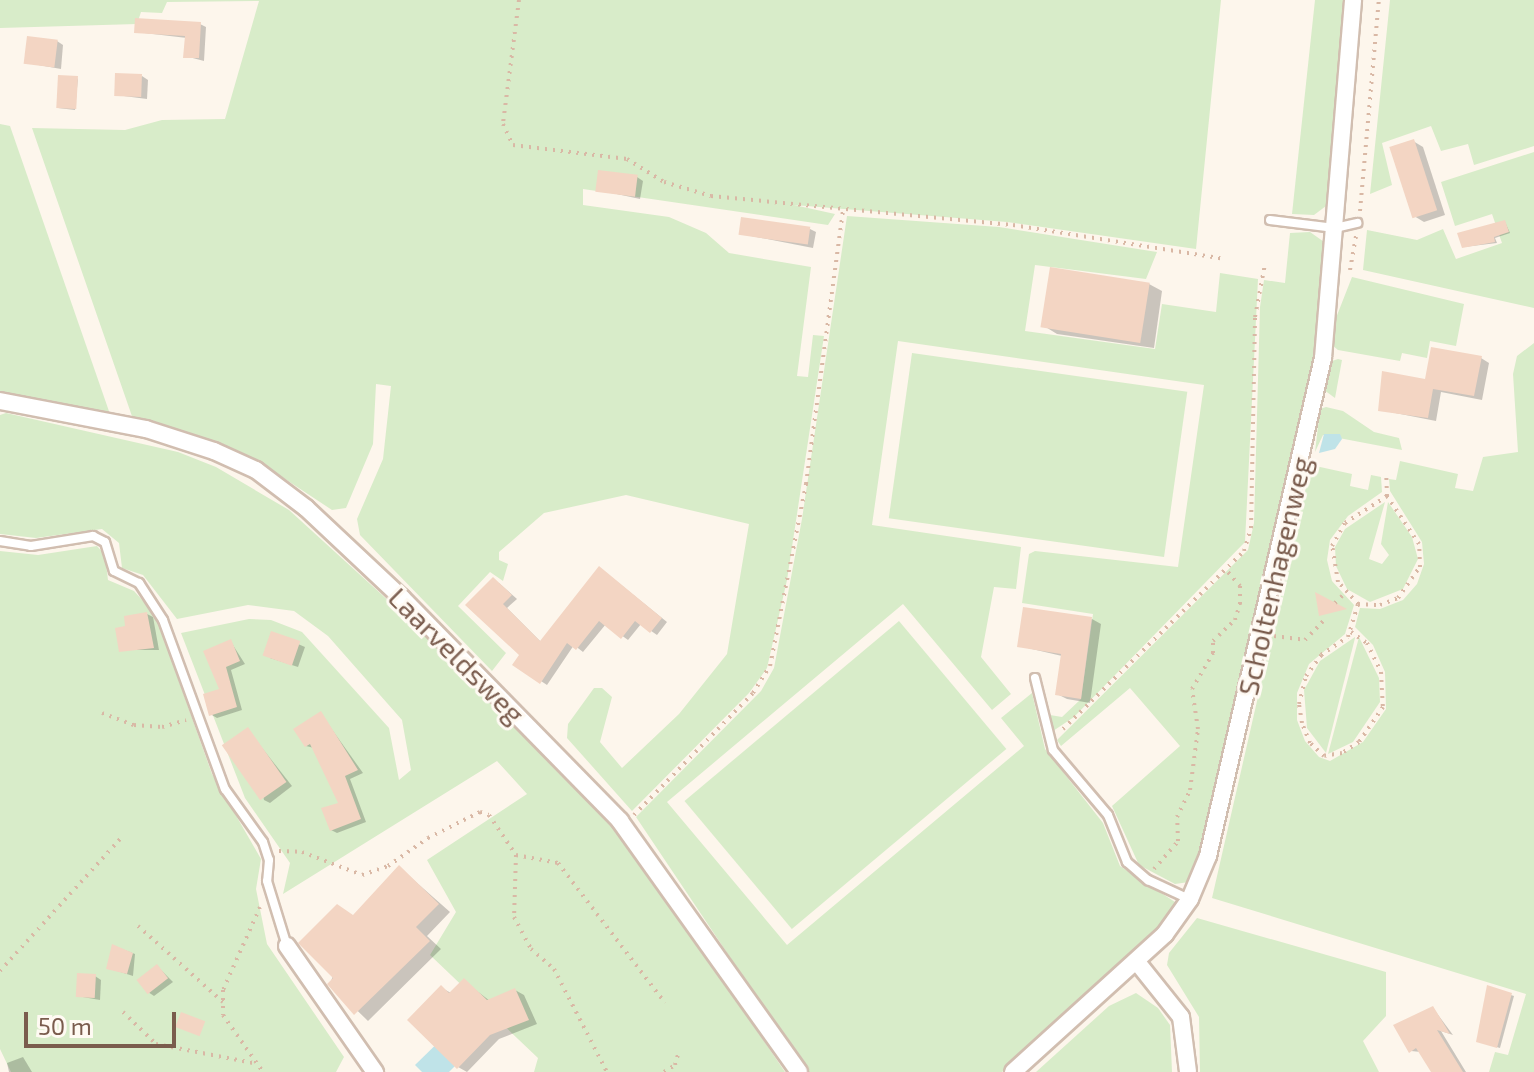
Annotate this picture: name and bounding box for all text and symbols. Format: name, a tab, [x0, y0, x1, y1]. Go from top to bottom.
street label: Scholtenhagenweg	[1230, 453, 1318, 699]
street label: Laarveldsweg	[382, 580, 532, 730]
scale bar	[28, 996, 180, 1046]
text: 50 m	[38, 1011, 92, 1040]

